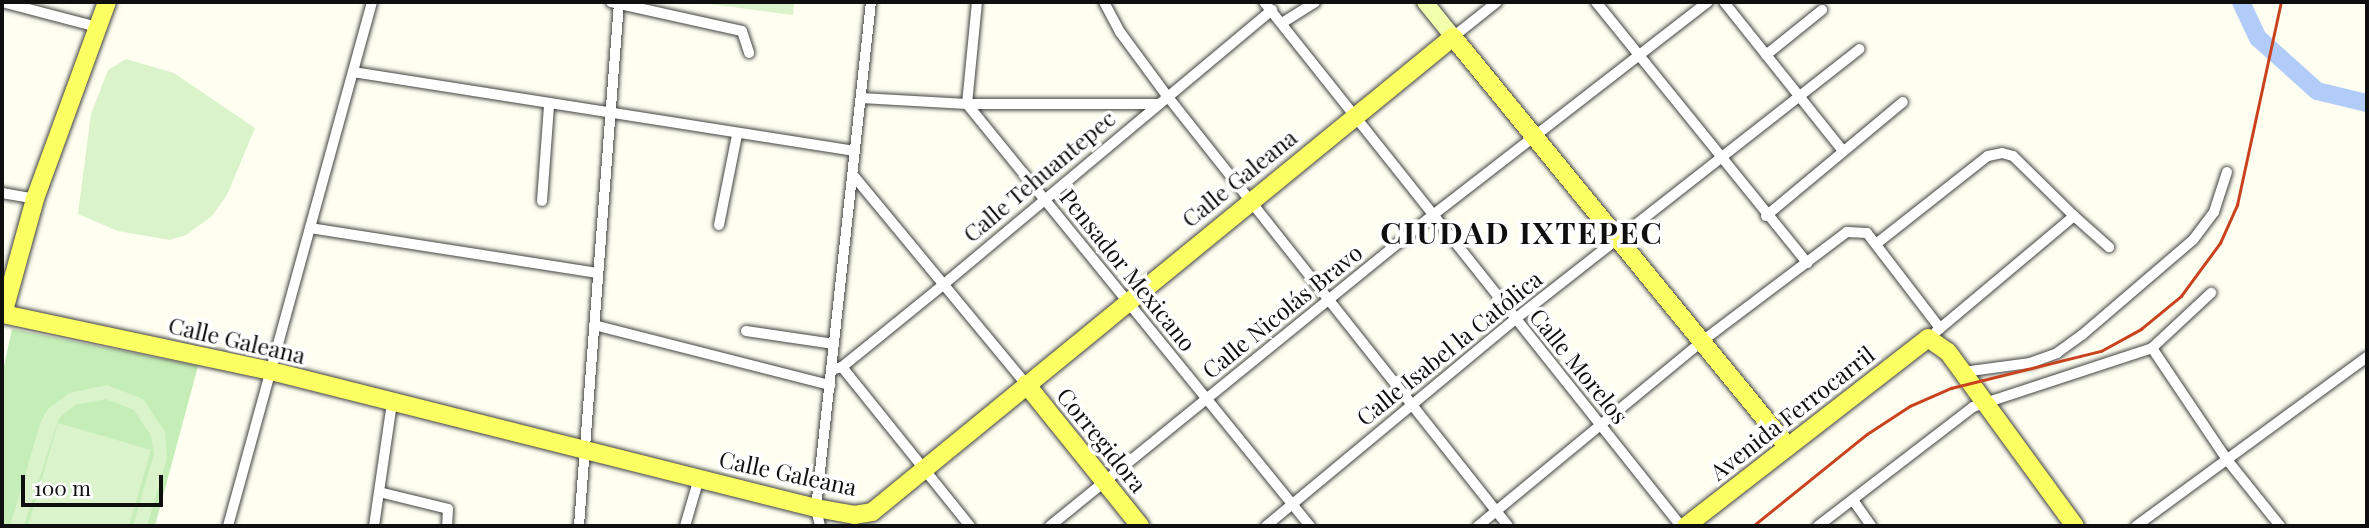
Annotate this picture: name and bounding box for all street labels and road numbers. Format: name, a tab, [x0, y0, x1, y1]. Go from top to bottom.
street label: Calle Tehuantepec	[957, 104, 1121, 248]
street label: Calle Galeana	[1176, 123, 1302, 233]
street label: Pensador Mexicano	[1054, 183, 1202, 357]
street label: Calle Nicolás Bravo	[1197, 238, 1367, 384]
street label: Calle Isabel la Católica	[1350, 264, 1548, 432]
street label: Calle Morelos	[1524, 303, 1634, 429]
street label: Calle Galeana	[166, 311, 308, 369]
street label: Avenida Ferrocarril	[1704, 340, 1880, 486]
street label: Corregidora	[1051, 382, 1153, 498]
street label: Calle Galeana	[717, 445, 859, 501]

